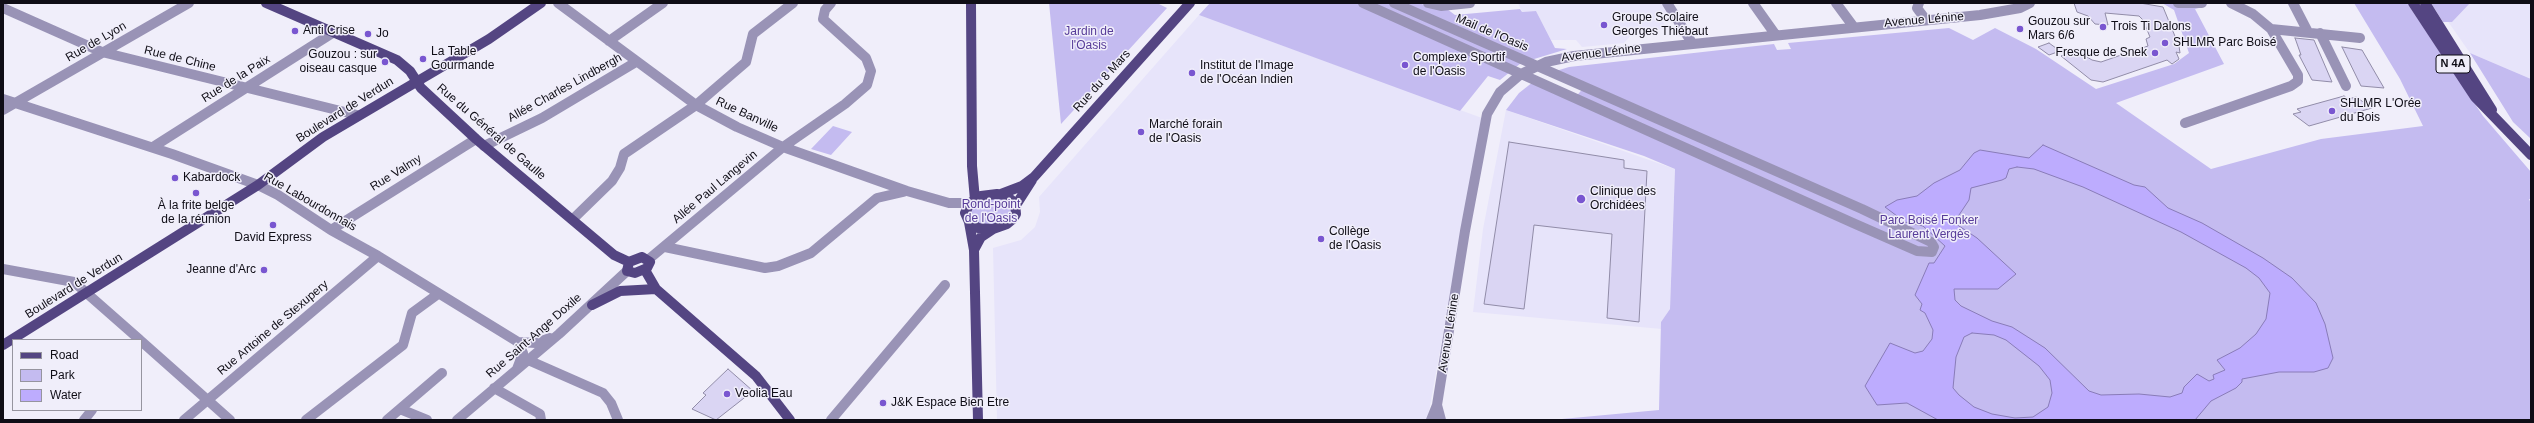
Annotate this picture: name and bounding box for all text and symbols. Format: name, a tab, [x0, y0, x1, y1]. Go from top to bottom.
street label: Avenue Lénine	[1884, 9, 1964, 31]
street label: Mail de l'Oasis	[1453, 11, 1531, 55]
place label: Groupe Scolaire Georges Thiébaut	[1612, 11, 1708, 39]
place label: Gouzou sur Mars 6/6	[2028, 15, 2090, 43]
street label: Rue de Lyon	[63, 19, 129, 65]
marker: Groupe Scolaire Georges Thiébaut	[1599, 20, 1609, 30]
place label: Trois Ti Dalons	[2111, 20, 2191, 34]
marker: Trois Ti Dalons	[2098, 22, 2108, 32]
place label: Anti Crise	[303, 24, 355, 38]
marker: Gouzou sur Mars 6/6	[2015, 24, 2025, 34]
park label: Jardin de l'Oasis	[1064, 25, 1114, 53]
marker: Anti Crise	[290, 26, 300, 36]
place label: Jo	[376, 27, 389, 41]
marker: Jo	[363, 29, 373, 39]
place label: SHLMR Parc Boisé	[2173, 36, 2276, 50]
marker: SHLMR Parc Boisé	[2160, 38, 2170, 48]
street label: Avenue Lénine	[1560, 41, 1642, 65]
street label: Rue de Chine	[143, 43, 217, 75]
place label: La Table Gourmande	[431, 45, 494, 73]
place label: Fresque de Snek	[2056, 46, 2147, 60]
street label: Rue du 8 Mars	[1070, 47, 1134, 115]
place label: Gouzou : sur oiseau casque	[300, 48, 377, 76]
marker: Fresque de Snek	[2150, 48, 2160, 58]
street label: Allée Charles Lindbergh	[505, 51, 625, 125]
place label: Complexe Sportif de l'Oasis	[1413, 51, 1505, 79]
street label: Rue de la Paix	[199, 52, 273, 106]
marker: La Table Gourmande	[418, 54, 428, 64]
road number: N 4A	[2436, 55, 2470, 73]
marker: Gouzou : sur oiseau casque	[380, 57, 390, 67]
place label: Institut de l'Image de l'Océan Indien	[1200, 59, 1294, 87]
marker: Complexe Sportif de l'Oasis	[1400, 60, 1410, 70]
marker: Institut de l'Image de l'Océan Indien	[1187, 68, 1197, 78]
street label: Boulevard de Verdun	[294, 74, 396, 146]
street label: Rue du Général de Gaulle	[434, 81, 548, 183]
street label: Rue Banville	[713, 94, 781, 136]
place label: SHLMR L'Orée du Bois	[2340, 97, 2421, 125]
marker: SHLMR L'Orée du Bois	[2327, 106, 2337, 116]
place label: Marché forain de l'Oasis	[1149, 118, 1222, 146]
marker: Marché forain de l'Oasis	[1136, 127, 1146, 137]
street label: Allée Paul Langevin	[670, 147, 760, 227]
street label: Rue Valmy	[368, 152, 424, 194]
street label: Rue Labourdonnais	[261, 170, 359, 234]
place label: Kabardock	[183, 171, 240, 185]
marker: Kabardock	[170, 173, 180, 183]
place label: Clinique des Orchidées	[1590, 185, 1656, 213]
marker: À la frite belge de la réunion	[191, 188, 201, 198]
marker: Clinique des Orchidées	[1575, 193, 1587, 205]
park label: Rond-point de l'Oasis	[962, 198, 1020, 226]
place label: À la frite belge de la réunion	[158, 199, 234, 227]
park label: Parc Boisé Fonker Laurent Vergès	[1880, 214, 1978, 242]
marker: David Express	[268, 220, 278, 230]
place label: Collège de l'Oasis	[1329, 225, 1381, 253]
place label: David Express	[234, 231, 312, 245]
marker: Collège de l'Oasis	[1316, 234, 1326, 244]
street label: Boulevard de Verdun	[23, 250, 125, 322]
place label: Jeanne d'Arc	[186, 263, 256, 277]
marker: Jeanne d'Arc	[259, 265, 269, 275]
street label: Rue Antoine de Stexupery	[215, 277, 331, 379]
street label: Rue Saint-Ange Doxile	[483, 291, 585, 381]
street label: Avenue Lénine	[1436, 292, 1462, 374]
legend	[12, 339, 142, 411]
text: Road	[50, 348, 79, 362]
text: Park	[50, 368, 75, 382]
place label: Veolia Eau	[735, 387, 792, 401]
text: Water	[50, 388, 82, 402]
marker: Veolia Eau	[722, 389, 732, 399]
place label: J&K Espace Bien Etre	[891, 396, 1009, 410]
marker: J&K Espace Bien Etre	[878, 398, 888, 408]

